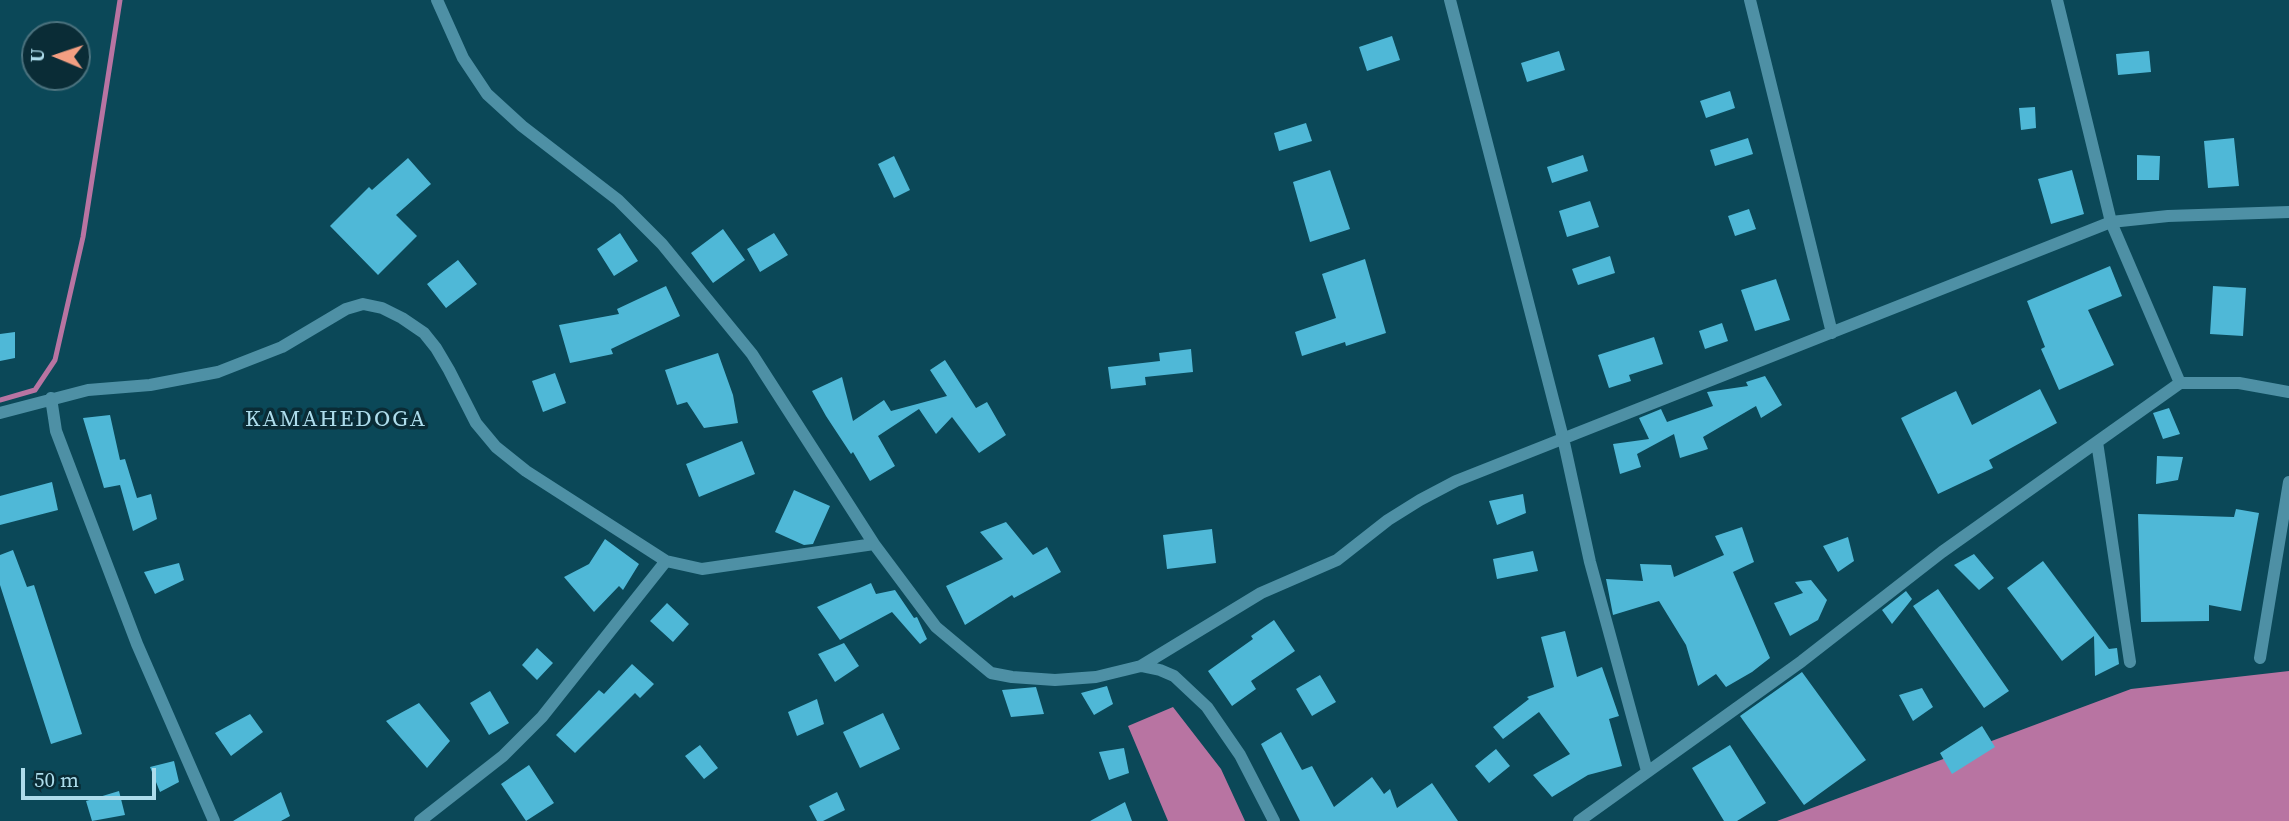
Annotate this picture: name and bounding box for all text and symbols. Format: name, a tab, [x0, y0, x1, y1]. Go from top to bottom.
north arrow	[21, 21, 91, 91]
text: U	[24, 48, 50, 63]
district label: KAMAHEDOGA	[246, 406, 426, 434]
scale bar	[24, 754, 159, 798]
text: 50 m	[34, 765, 79, 794]

